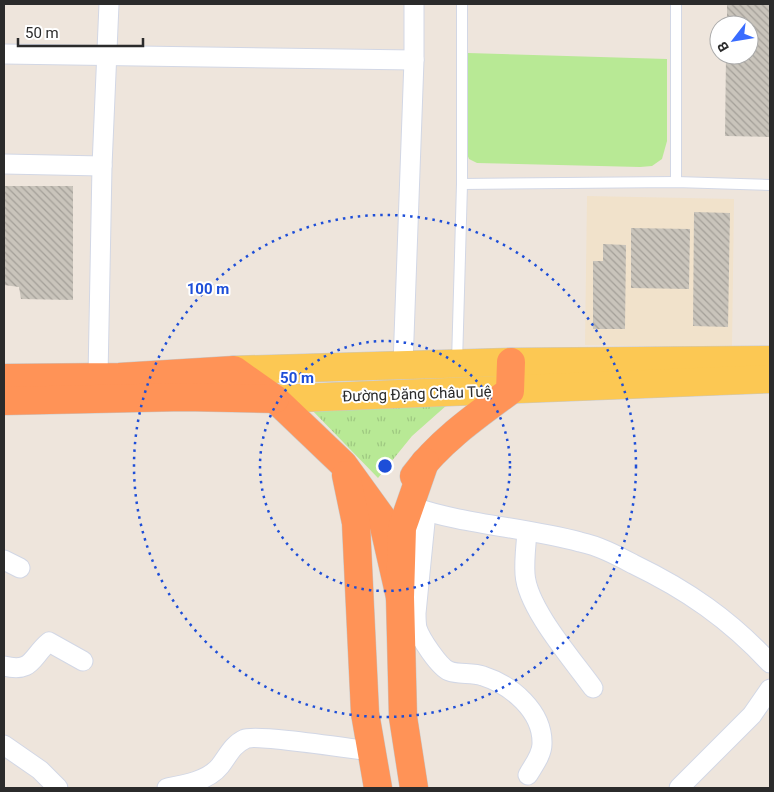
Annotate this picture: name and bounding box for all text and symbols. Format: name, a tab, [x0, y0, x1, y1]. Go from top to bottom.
scale bar	[18, 15, 142, 47]
north arrow	[709, 15, 759, 65]
text: 50 m	[25, 24, 59, 42]
text: B	[714, 39, 732, 55]
text: 100 m	[187, 280, 229, 298]
text: 50 m	[280, 369, 314, 387]
street label: Đường Đặng Châu Tuệ	[342, 382, 492, 406]
centre of rings	[376, 457, 394, 475]

